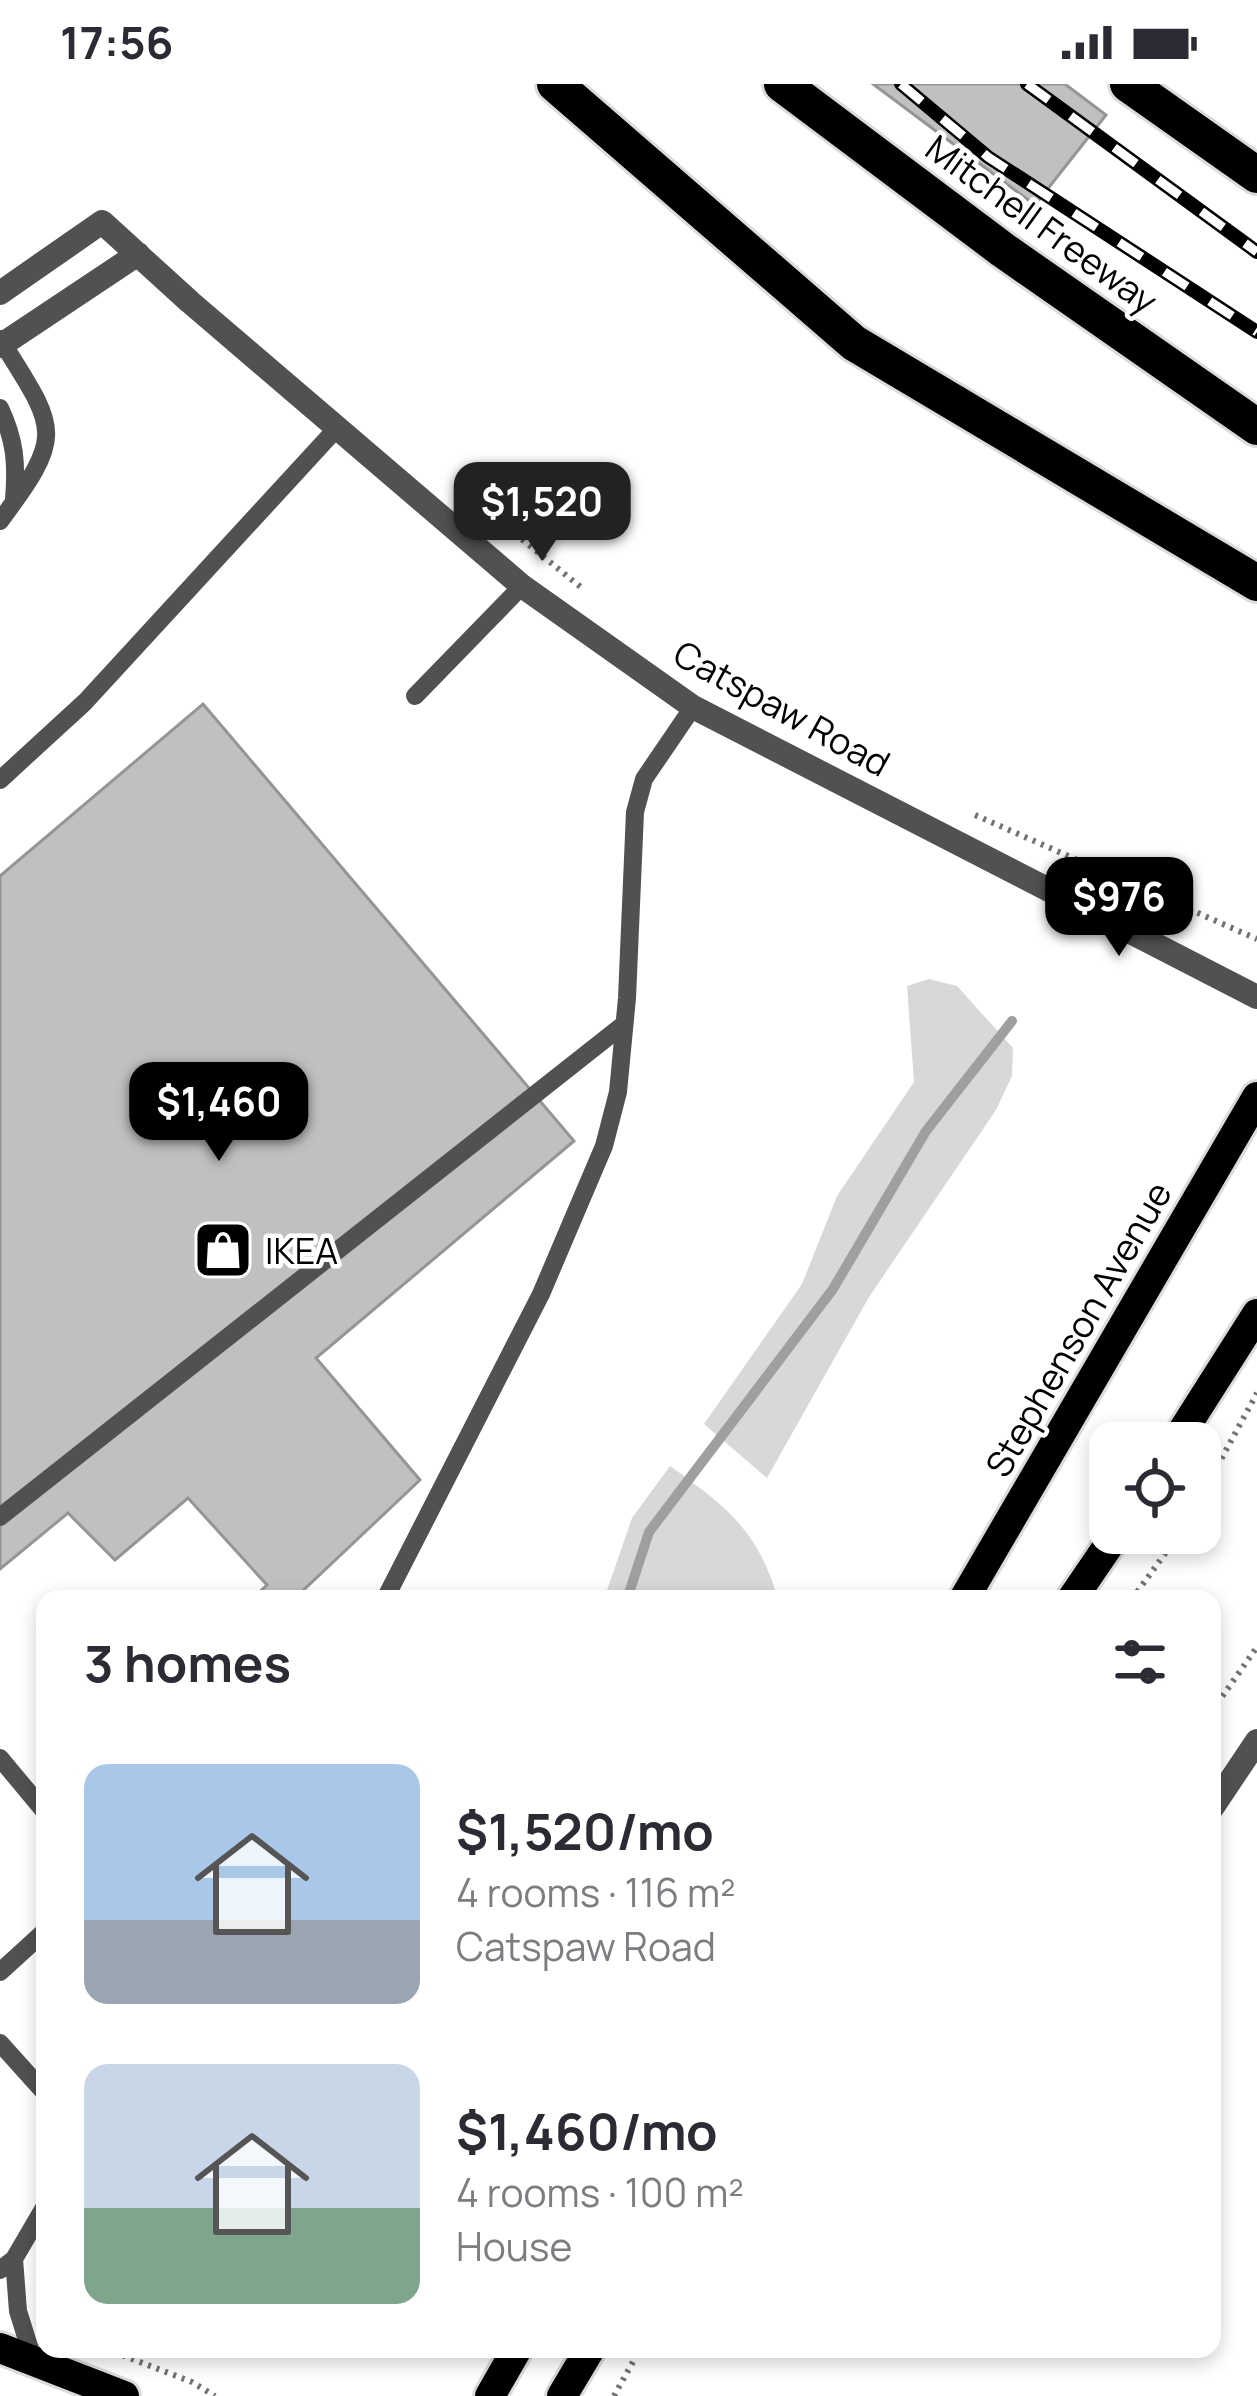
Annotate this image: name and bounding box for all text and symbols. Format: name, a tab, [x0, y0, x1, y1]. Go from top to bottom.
text: 17:56	[60, 11, 173, 73]
street label: Mitchell Freeway	[916, 123, 1168, 325]
pin: $1,520	[444, 462, 640, 564]
text: $1,520	[481, 474, 603, 528]
street label: Catspaw Road	[665, 628, 899, 788]
pin: $976	[1048, 857, 1190, 959]
text: $976	[1072, 869, 1166, 923]
pin: $1,460	[121, 1062, 317, 1164]
text: $1,460	[156, 1074, 282, 1128]
street label: Stephenson Avenue	[974, 1173, 1182, 1485]
shop icon: IKEA	[192, 1219, 254, 1281]
place label: IKEA	[265, 1226, 338, 1275]
map controls	[1089, 1422, 1221, 1554]
button: locate	[1089, 1422, 1221, 1554]
text: 3 homes	[84, 1628, 291, 1697]
icon: filters	[1107, 1629, 1173, 1695]
text: $1,520/mo	[456, 1796, 714, 1865]
icon: home	[180, 1812, 324, 1956]
text: 4 rooms · 116 m²	[456, 1865, 736, 1919]
text: Catspaw Road	[456, 1919, 716, 1973]
text: $1,460/mo	[456, 2096, 718, 2165]
icon: home	[180, 2112, 324, 2256]
text: 4 rooms · 100 m²	[456, 2165, 744, 2219]
text: House	[456, 2219, 572, 2273]

